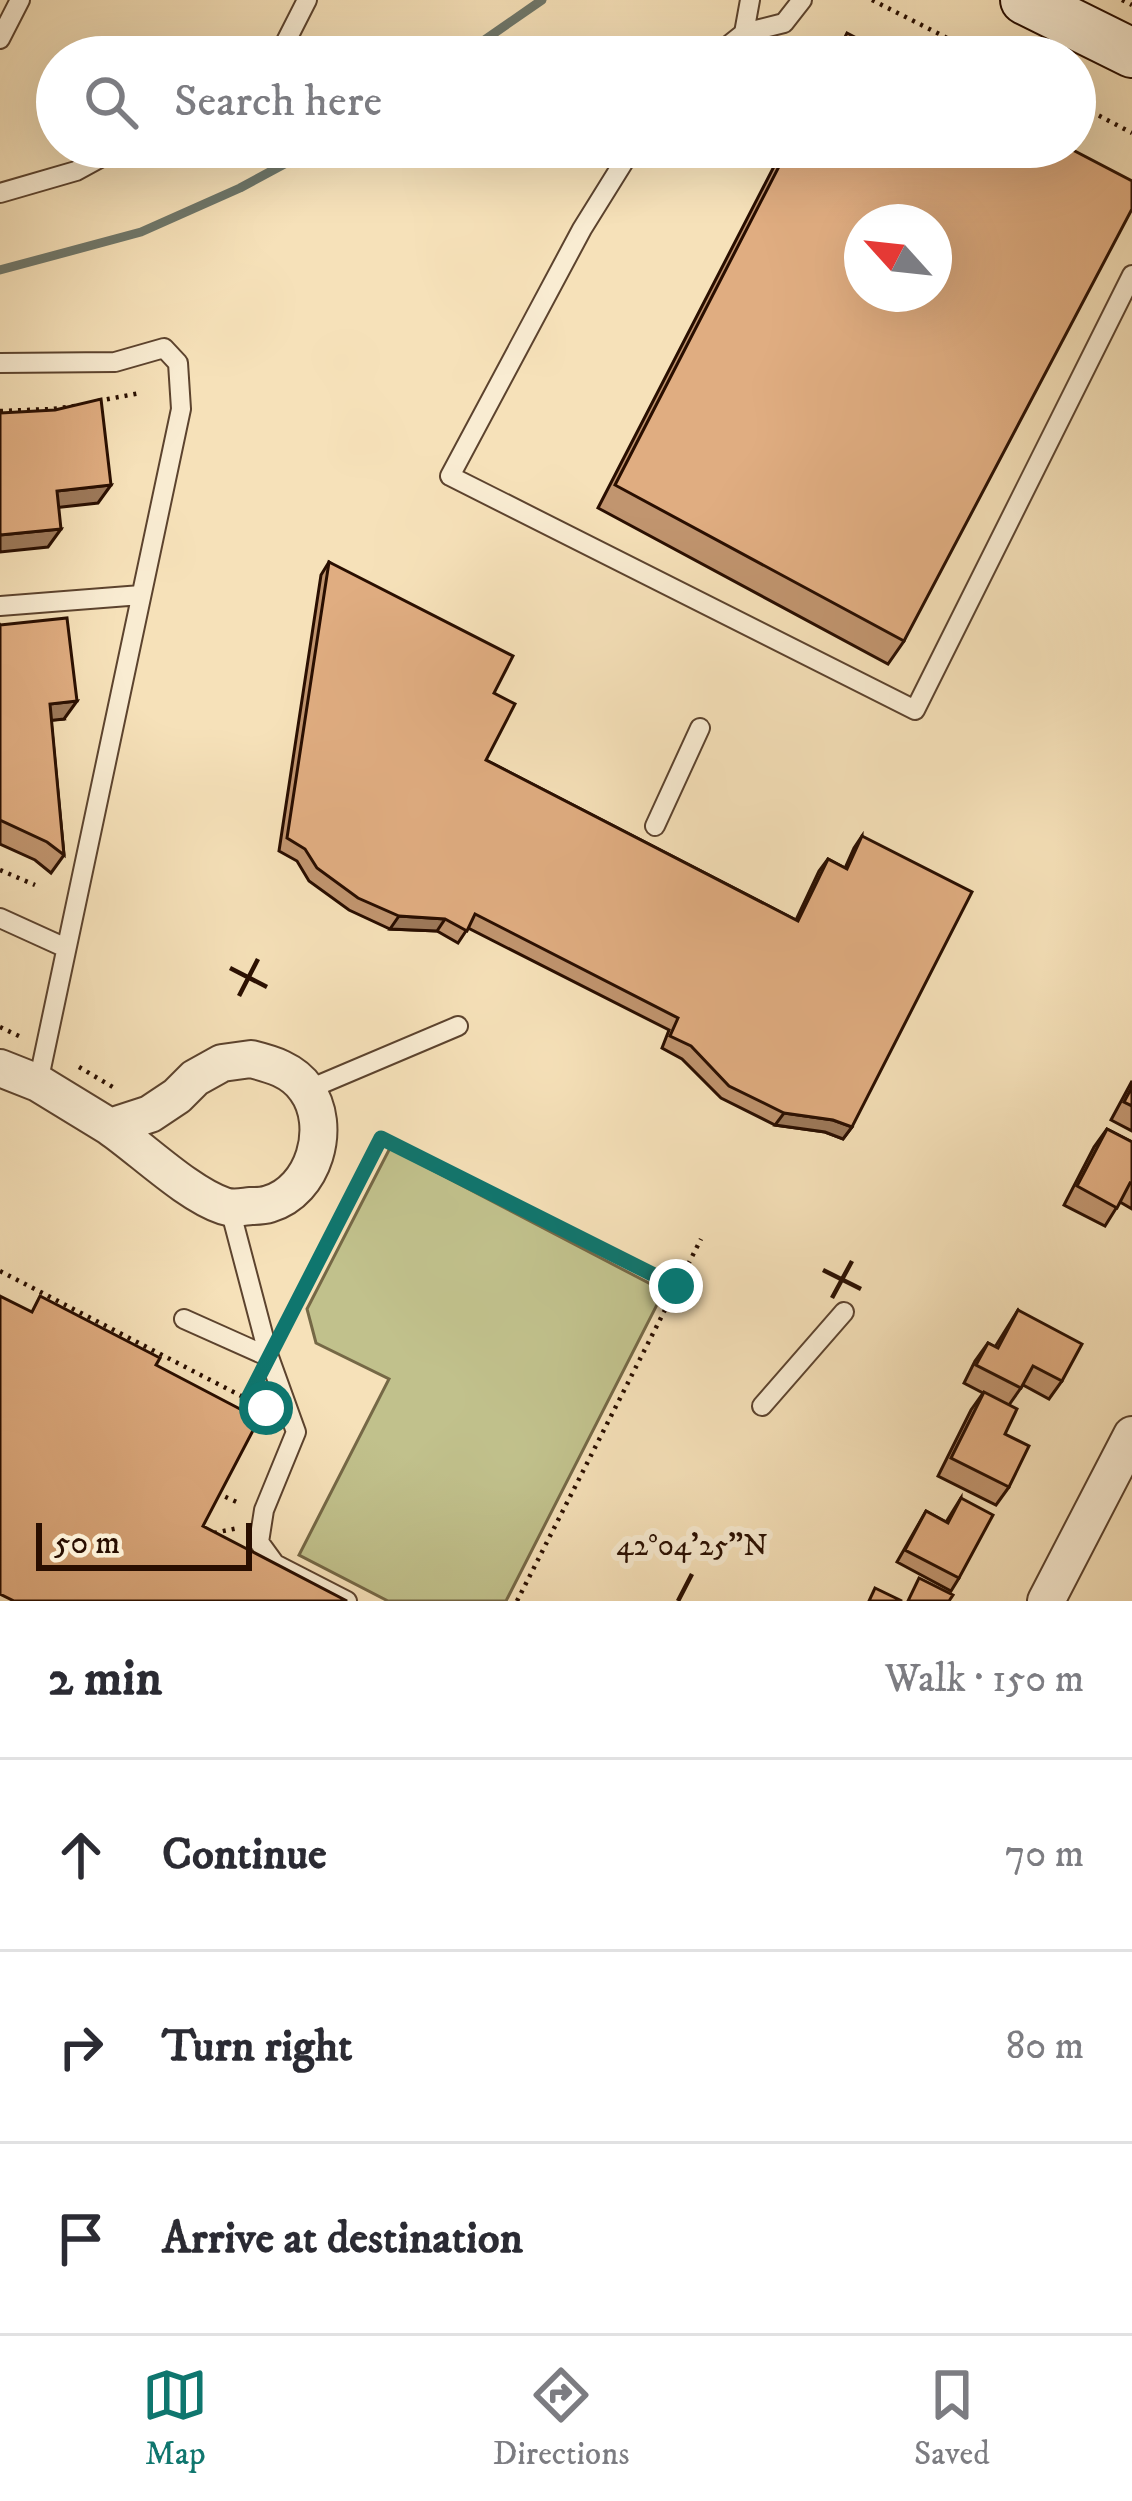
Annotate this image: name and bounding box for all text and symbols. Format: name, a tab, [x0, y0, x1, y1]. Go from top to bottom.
search box	[36, 36, 1096, 168]
icon: search	[78, 69, 144, 135]
text: Search here	[174, 74, 382, 130]
north arrow	[844, 204, 952, 312]
route end	[649, 1259, 703, 1313]
route start	[239, 1381, 293, 1435]
scale bar	[36, 1517, 252, 1570]
text: 50 m	[54, 1523, 120, 1564]
text: 42°04'25"N	[616, 1528, 768, 1565]
text: 2 min	[48, 1647, 162, 1711]
text: Walk · 150 m	[885, 1655, 1084, 1704]
icon: ahead	[48, 1822, 114, 1888]
text: Continue	[162, 1827, 327, 1883]
text: 70 m	[1005, 1830, 1084, 1879]
icon: right	[48, 2014, 114, 2080]
text: Turn right	[162, 2019, 352, 2075]
text: 80 m	[1006, 2022, 1084, 2071]
icon: arrive	[48, 2206, 114, 2272]
text: Arrive at destination	[162, 2211, 523, 2267]
tab: Map	[142, 2362, 208, 2475]
tab: Directions	[493, 2362, 629, 2475]
tab: Saved	[914, 2362, 990, 2475]

